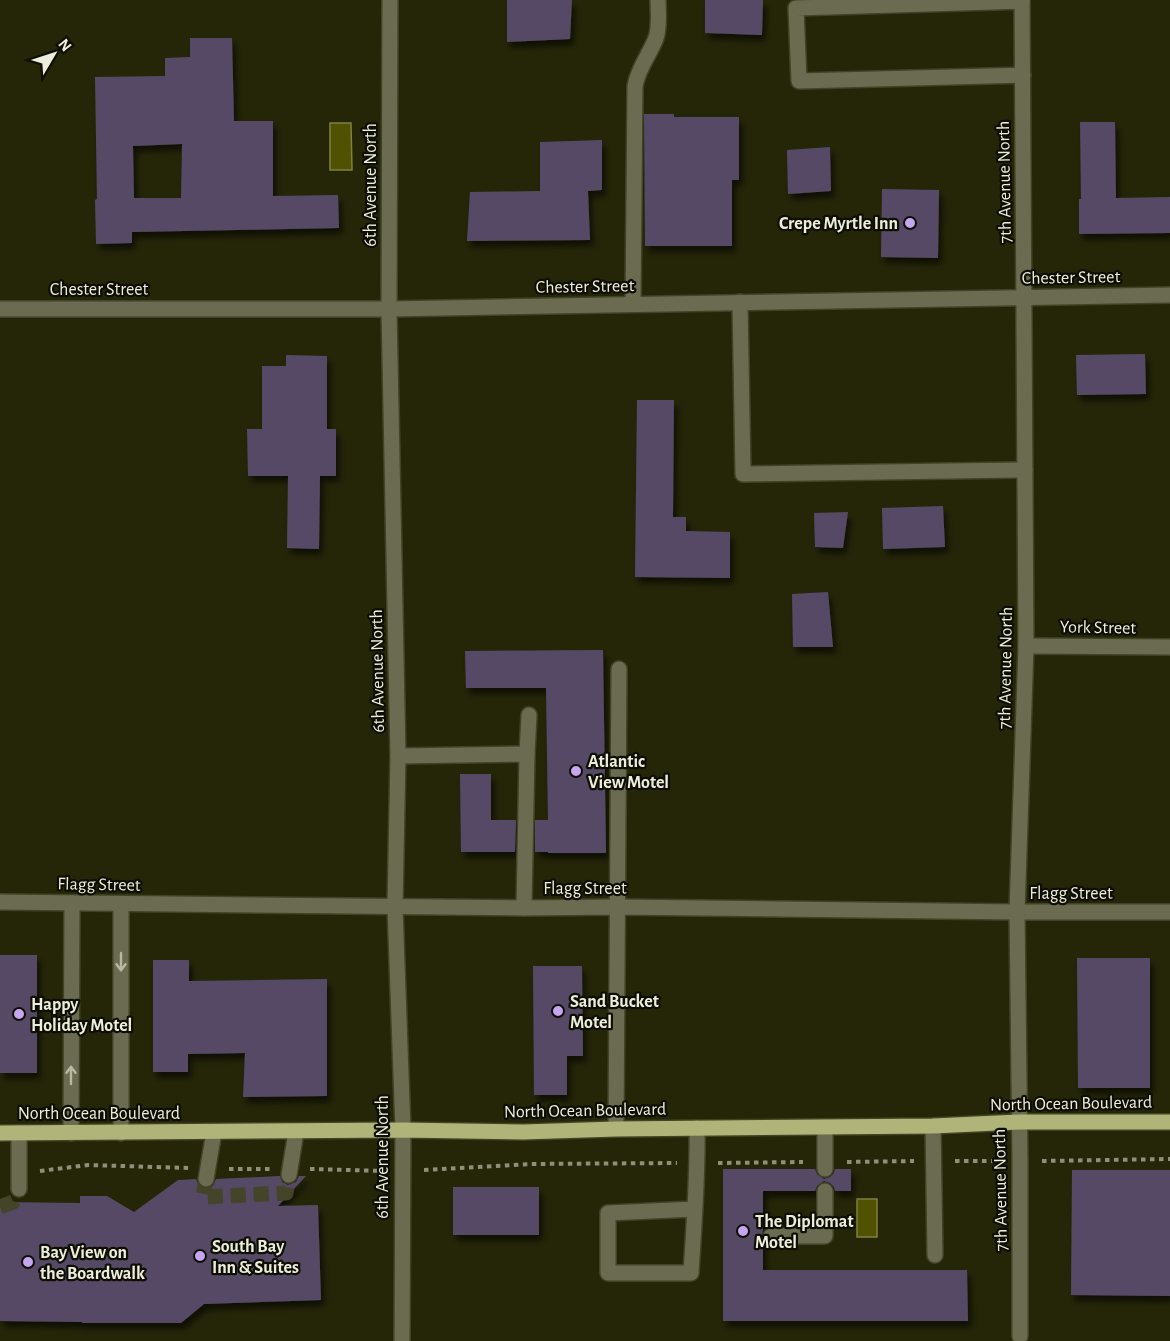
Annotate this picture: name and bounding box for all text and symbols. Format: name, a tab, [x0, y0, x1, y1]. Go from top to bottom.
north arrow	[24, 24, 84, 84]
text: N	[55, 36, 75, 55]
street label: 7th Avenue North	[995, 121, 1015, 243]
street label: 6th Avenue North	[362, 123, 380, 247]
place label: Crepe Myrtle Inn	[779, 215, 898, 233]
marker: Crepe Myrtle Inn	[903, 216, 917, 230]
street label: Chester Street	[1022, 268, 1121, 288]
street label: Chester Street	[536, 277, 635, 297]
street label: Chester Street	[50, 281, 149, 299]
street label: 7th Avenue North	[996, 607, 1016, 729]
street label: 6th Avenue North	[368, 609, 388, 733]
street label: York Street	[1060, 618, 1137, 638]
place label: Atlantic View Motel	[588, 753, 669, 792]
marker: Atlantic View Motel	[569, 764, 583, 778]
street label: Flagg Street	[57, 875, 141, 895]
street label: Flagg Street	[543, 880, 627, 898]
street label: Flagg Street	[1029, 885, 1113, 903]
one-way arrow	[115, 952, 127, 972]
place label: Sand Bucket Motel	[570, 993, 659, 1032]
place label: Happy Holiday Motel	[31, 996, 132, 1035]
marker: Sand Bucket Motel	[551, 1004, 565, 1018]
marker: Happy Holiday Motel	[12, 1007, 26, 1021]
one-way arrow	[65, 1065, 77, 1085]
street label: North Ocean Boulevard	[990, 1094, 1152, 1114]
street label: 6th Avenue North	[374, 1095, 392, 1219]
street label: North Ocean Boulevard	[504, 1101, 666, 1121]
street label: North Ocean Boulevard	[18, 1105, 180, 1123]
street label: 7th Avenue North	[991, 1129, 1011, 1251]
place label: The Diplomat Motel	[755, 1213, 853, 1252]
marker: The Diplomat Motel	[736, 1224, 750, 1238]
place label: South Bay Inn & Suites	[212, 1238, 299, 1277]
place label: Bay View on the Boardwalk	[40, 1244, 145, 1283]
marker: South Bay Inn & Suites	[193, 1249, 207, 1263]
marker: Bay View on the Boardwalk	[21, 1255, 35, 1269]

